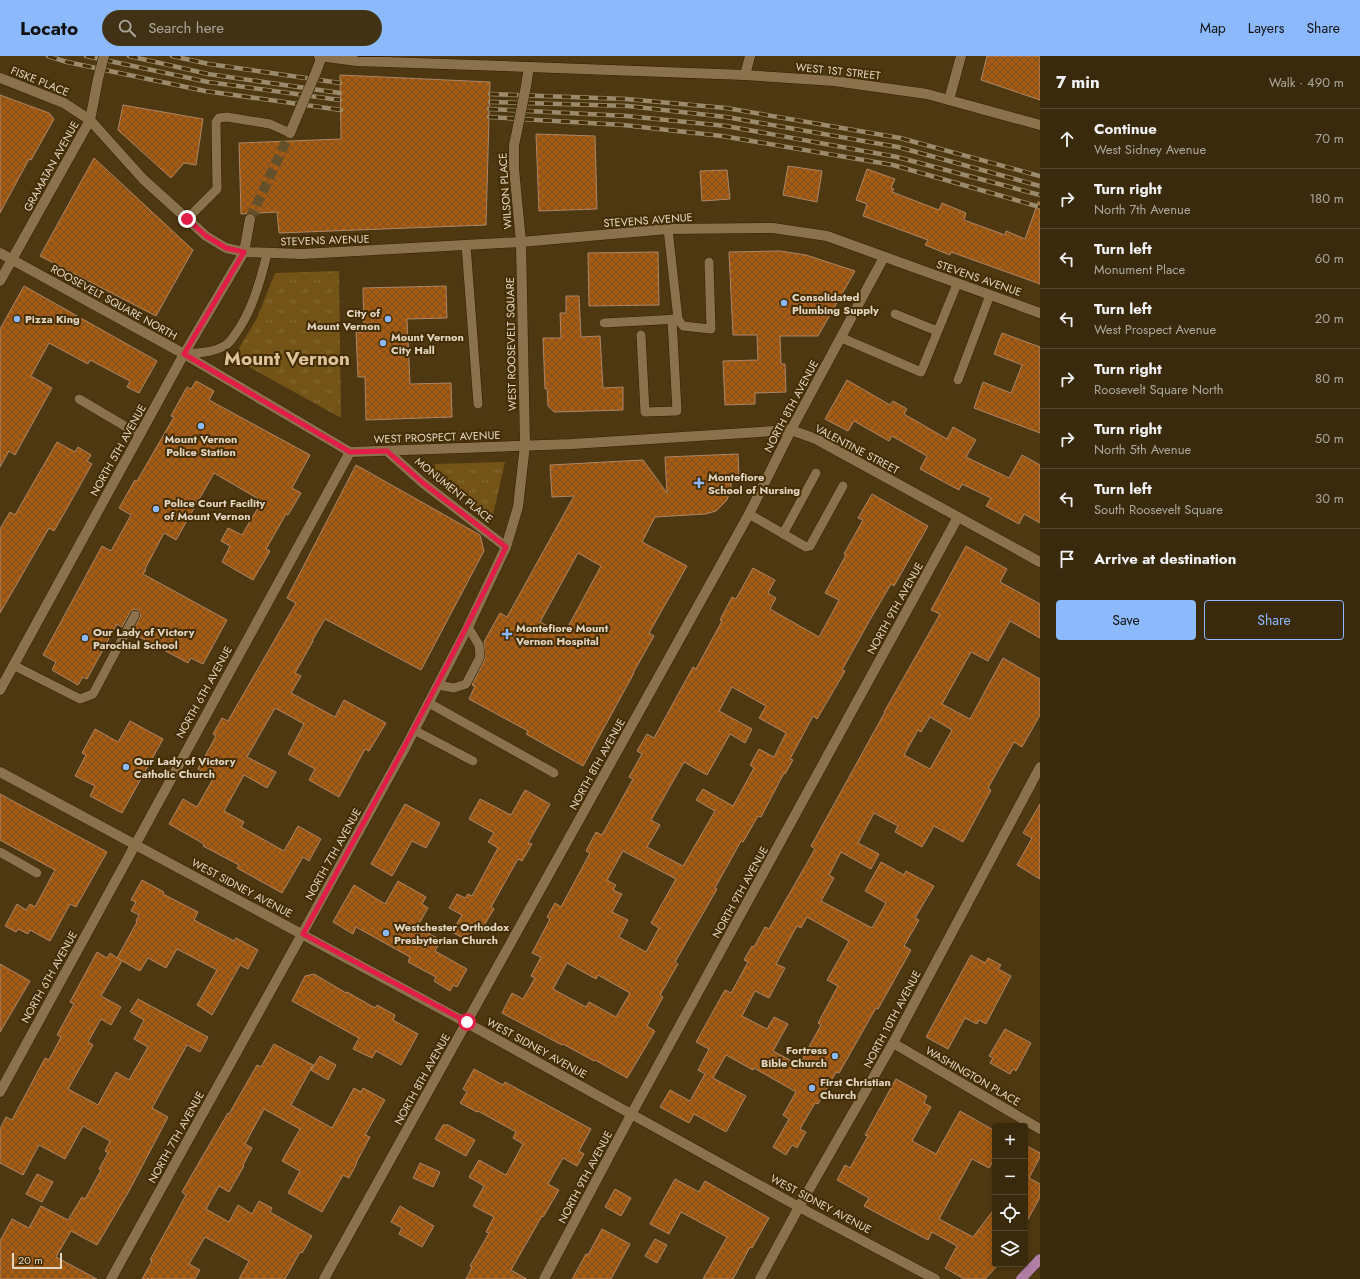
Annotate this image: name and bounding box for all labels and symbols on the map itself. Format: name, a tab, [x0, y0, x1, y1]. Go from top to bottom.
street label: WEST 1ST STREET	[795, 59, 881, 83]
street label: FISKE PLACE	[8, 62, 72, 100]
street label: GRAMATAN AVENUE	[19, 118, 83, 214]
street label: WILSON PLACE	[494, 152, 516, 230]
street label: STEVENS AVENUE	[603, 209, 693, 231]
route end	[178, 210, 196, 228]
street label: STEVENS AVENUE	[280, 230, 370, 250]
street label: STEVENS AVENUE	[934, 256, 1024, 300]
street label: ROOSEVELT SQUARE NORTH	[48, 261, 180, 343]
street label: WEST ROOSEVELT SQUARE	[502, 277, 520, 411]
place label: Consolidated Plumbing Supply	[792, 289, 879, 318]
marker: Consolidated Plumbing Supply	[779, 298, 789, 308]
place label: City of Mount Vernon	[307, 305, 381, 334]
place label: Pizza King	[25, 311, 80, 327]
marker: Pizza King	[12, 314, 22, 324]
marker: City of Mount Vernon	[383, 314, 393, 324]
place label: Mount Vernon City Hall	[391, 329, 464, 358]
marker: Mount Vernon City Hall	[378, 338, 388, 348]
district label: Mount Vernon	[224, 345, 350, 372]
street label: NORTH 8TH AVENUE	[760, 357, 822, 455]
street label: NORTH 5TH AVENUE	[86, 401, 150, 499]
street label: VALENTINE STREET	[812, 420, 902, 478]
marker: Mount Vernon Police Station	[196, 421, 206, 431]
street label: WEST PROSPECT AVENUE	[373, 427, 501, 447]
place label: Mount Vernon Police Station	[165, 431, 237, 460]
street label: MONUMENT PLACE	[411, 453, 497, 527]
place label: Montefiore School of Nursing	[708, 469, 800, 498]
marker: Montefiore School of Nursing	[693, 477, 705, 489]
place label: Police Court Facility of Mount Vernon	[164, 495, 266, 524]
marker: Police Court Facility of Mount Vernon	[151, 504, 161, 514]
street label: NORTH 9TH AVENUE	[863, 559, 927, 657]
place label: Montefiore Mount Vernon Hospital	[515, 620, 609, 649]
place label: Our Lady of Victory Parochial School	[93, 624, 195, 653]
marker: Montefiore Mount Vernon Hospital	[501, 628, 513, 640]
marker: Our Lady of Victory Parochial School	[80, 633, 90, 643]
street label: NORTH 6TH AVENUE	[172, 643, 236, 741]
street label: NORTH 8TH AVENUE	[565, 715, 629, 813]
place label: Our Lady of Victory Catholic Church	[134, 753, 236, 782]
marker: Our Lady of Victory Catholic Church	[121, 762, 131, 772]
street label: NORTH 7TH AVENUE	[301, 805, 365, 903]
street label: NORTH 9TH AVENUE	[708, 843, 772, 941]
street label: WEST SIDNEY AVENUE	[189, 855, 295, 921]
place label: Westchester Orthodox Presbyterian Church	[394, 919, 509, 948]
street label: NORTH 6TH AVENUE	[17, 928, 81, 1026]
marker: Westchester Orthodox Presbyterian Church	[381, 928, 391, 938]
street label: NORTH 10TH AVENUE	[859, 967, 925, 1071]
route start	[458, 1013, 476, 1031]
street label: WEST SIDNEY AVENUE	[484, 1014, 590, 1082]
street label: NORTH 8TH AVENUE	[390, 1030, 454, 1128]
place label: Fortress Bible Church	[761, 1042, 827, 1071]
street label: WASHINGTON PLACE	[923, 1042, 1023, 1110]
marker: Fortress Bible Church	[830, 1051, 840, 1061]
place label: First Christian Church	[820, 1074, 891, 1103]
marker: First Christian Church	[807, 1083, 817, 1093]
street label: NORTH 7TH AVENUE	[144, 1088, 208, 1186]
street label: NORTH 9TH AVENUE	[554, 1128, 616, 1226]
street label: WEST SIDNEY AVENUE	[768, 1171, 874, 1237]
scale bar	[12, 1251, 62, 1270]

